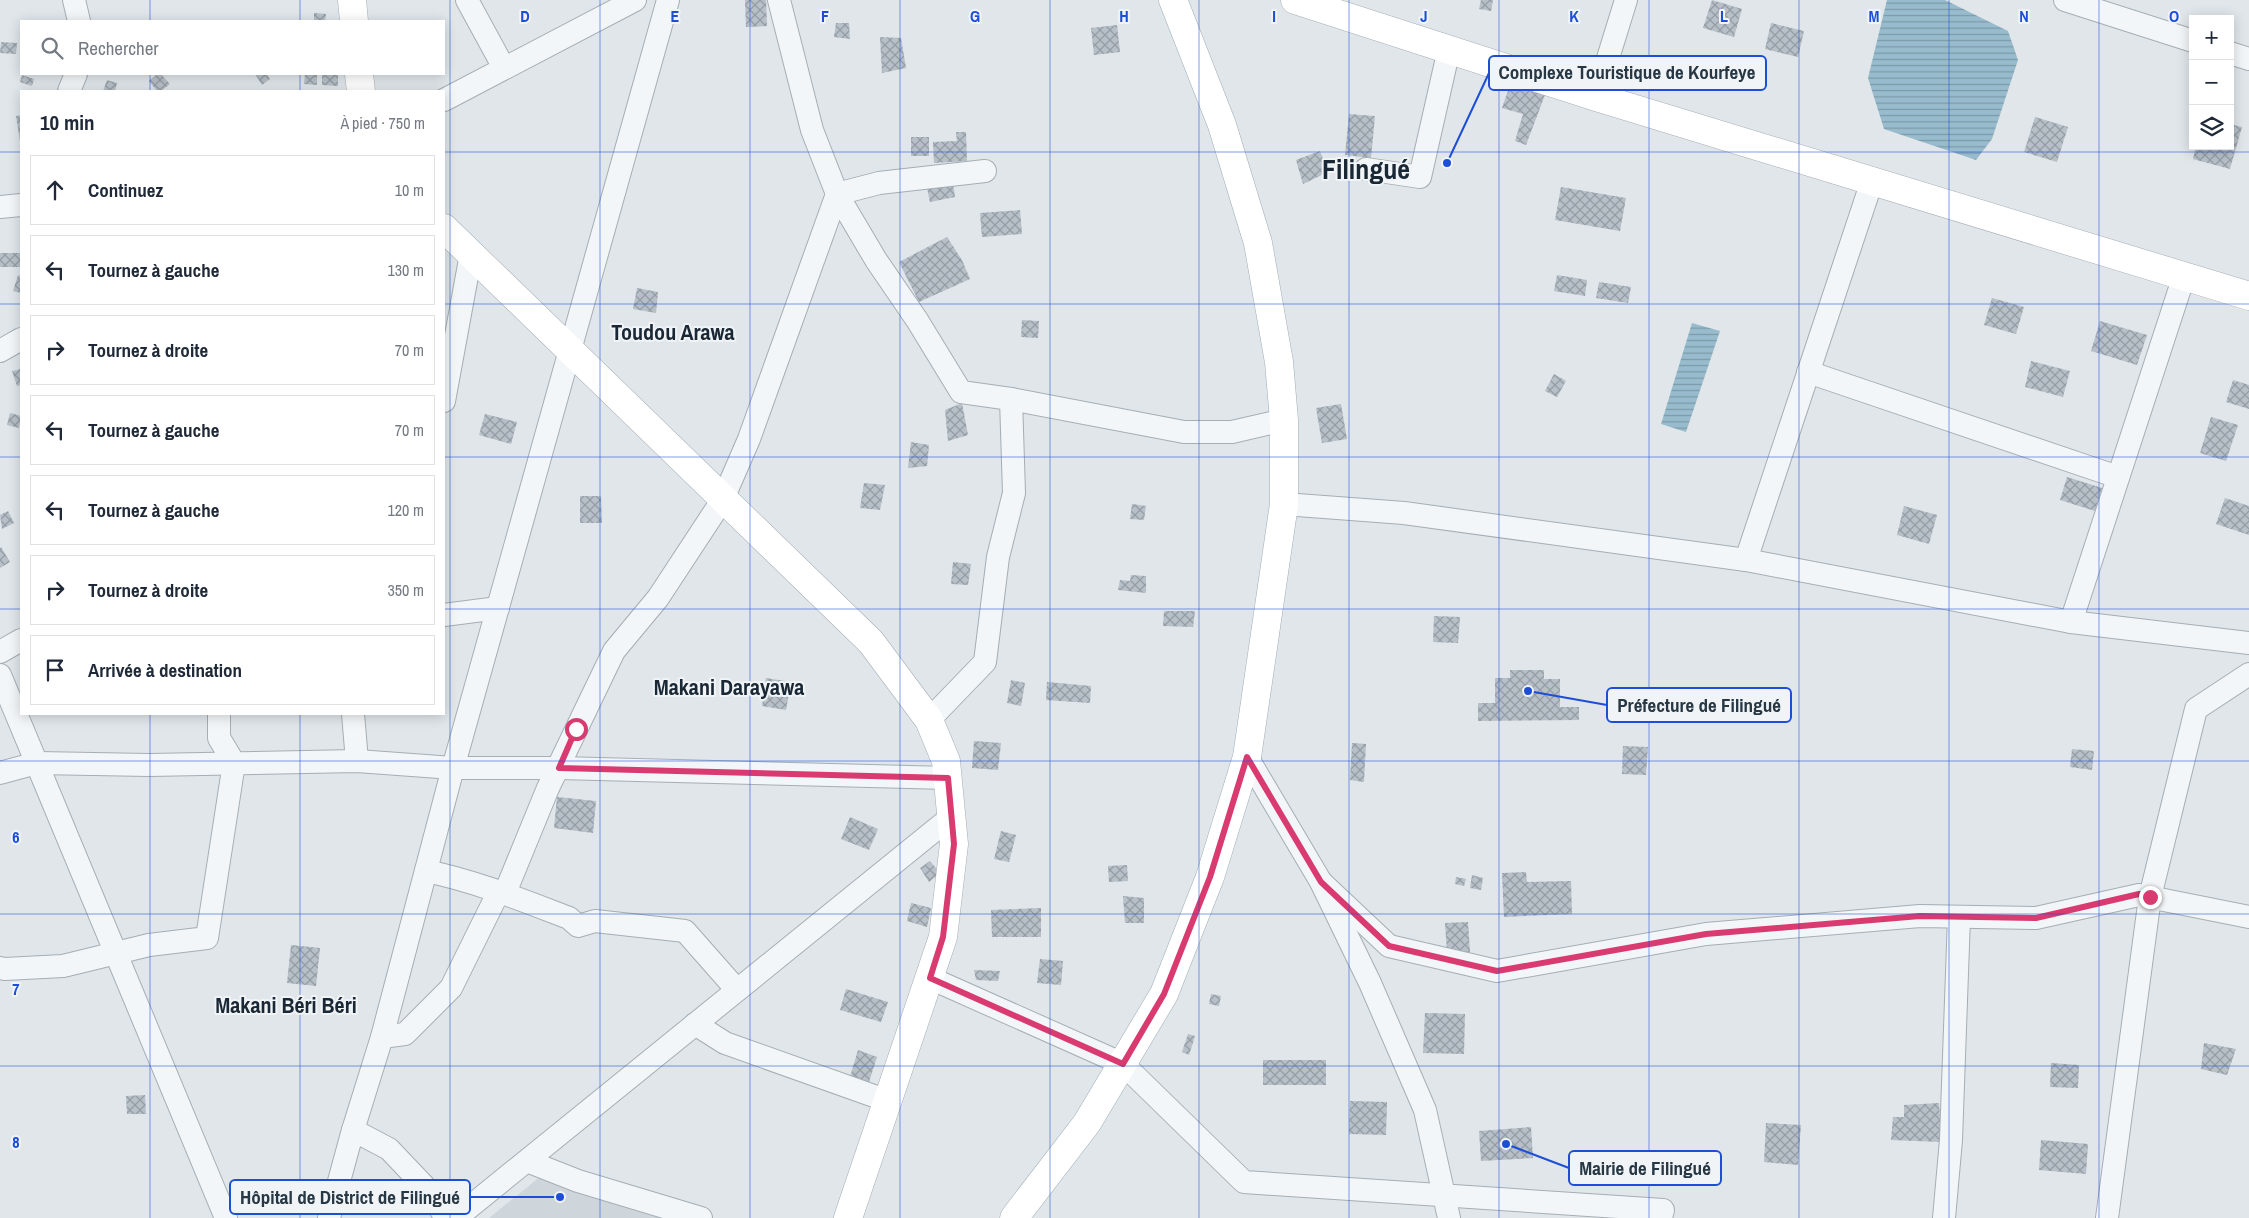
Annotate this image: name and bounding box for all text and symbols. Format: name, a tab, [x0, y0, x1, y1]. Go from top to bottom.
text: D	[520, 5, 530, 27]
text: E	[671, 5, 680, 27]
text: F	[821, 5, 829, 27]
text: G	[970, 5, 980, 27]
text: H	[1119, 5, 1129, 27]
text: I	[1272, 5, 1276, 27]
text: J	[1420, 5, 1428, 27]
text: K	[1569, 5, 1579, 27]
text: L	[1720, 5, 1728, 27]
text: M	[1869, 5, 1880, 27]
text: N	[2019, 5, 2029, 27]
text: O	[2169, 5, 2179, 27]
map controls	[2189, 15, 2234, 150]
button: +	[2189, 15, 2234, 60]
search box	[20, 20, 445, 75]
icon: search	[38, 34, 66, 62]
text: Rechercher	[78, 35, 159, 61]
callout: Complexe Touristique de Kourfeye	[1489, 56, 1766, 90]
text: Complexe Touristique de Kourfeye	[1499, 59, 1756, 85]
button: −	[2189, 60, 2234, 105]
button: layers	[2189, 105, 2234, 150]
text: 10 min	[40, 108, 95, 137]
text: À pied · 750 m	[340, 112, 425, 134]
district label: Filingué	[1322, 150, 1410, 188]
icon: ahead	[41, 176, 69, 204]
text: Continuez	[88, 177, 163, 203]
text: 10 m	[395, 179, 424, 201]
icon: left	[41, 256, 69, 284]
text: Tournez à gauche	[88, 257, 219, 283]
text: 130 m	[388, 259, 424, 281]
district label: Toudou Arawa	[611, 317, 735, 347]
icon: right	[41, 336, 69, 364]
text: Tournez à droite	[88, 337, 208, 363]
text: 70 m	[395, 339, 424, 361]
icon: left	[41, 416, 69, 444]
text: Tournez à gauche	[88, 417, 219, 443]
text: 70 m	[395, 419, 424, 441]
icon: left	[41, 496, 69, 524]
text: Tournez à gauche	[88, 497, 219, 523]
text: 120 m	[388, 499, 424, 521]
icon: right	[41, 576, 69, 604]
text: Tournez à droite	[88, 577, 208, 603]
text: 350 m	[388, 579, 424, 601]
icon: arrive	[41, 656, 69, 684]
text: Arrivée à destination	[88, 657, 242, 683]
district label: Makani Darayawa	[654, 672, 804, 702]
callout: Préfecture de Filingué	[1607, 688, 1791, 722]
text: Préfecture de Filingué	[1617, 692, 1781, 718]
route start	[565, 718, 588, 741]
text: 6	[12, 826, 20, 848]
route end	[2139, 886, 2162, 909]
text: 7	[12, 978, 20, 1000]
district label: Makani Béri Béri	[215, 990, 357, 1020]
text: 8	[12, 1131, 20, 1153]
callout: Mairie de Filingué	[1569, 1151, 1721, 1185]
text: Mairie de Filingué	[1579, 1155, 1711, 1181]
callout: Hôpital de District de Filingué	[230, 1180, 470, 1214]
text: Hôpital de District de Filingué	[240, 1184, 460, 1210]

